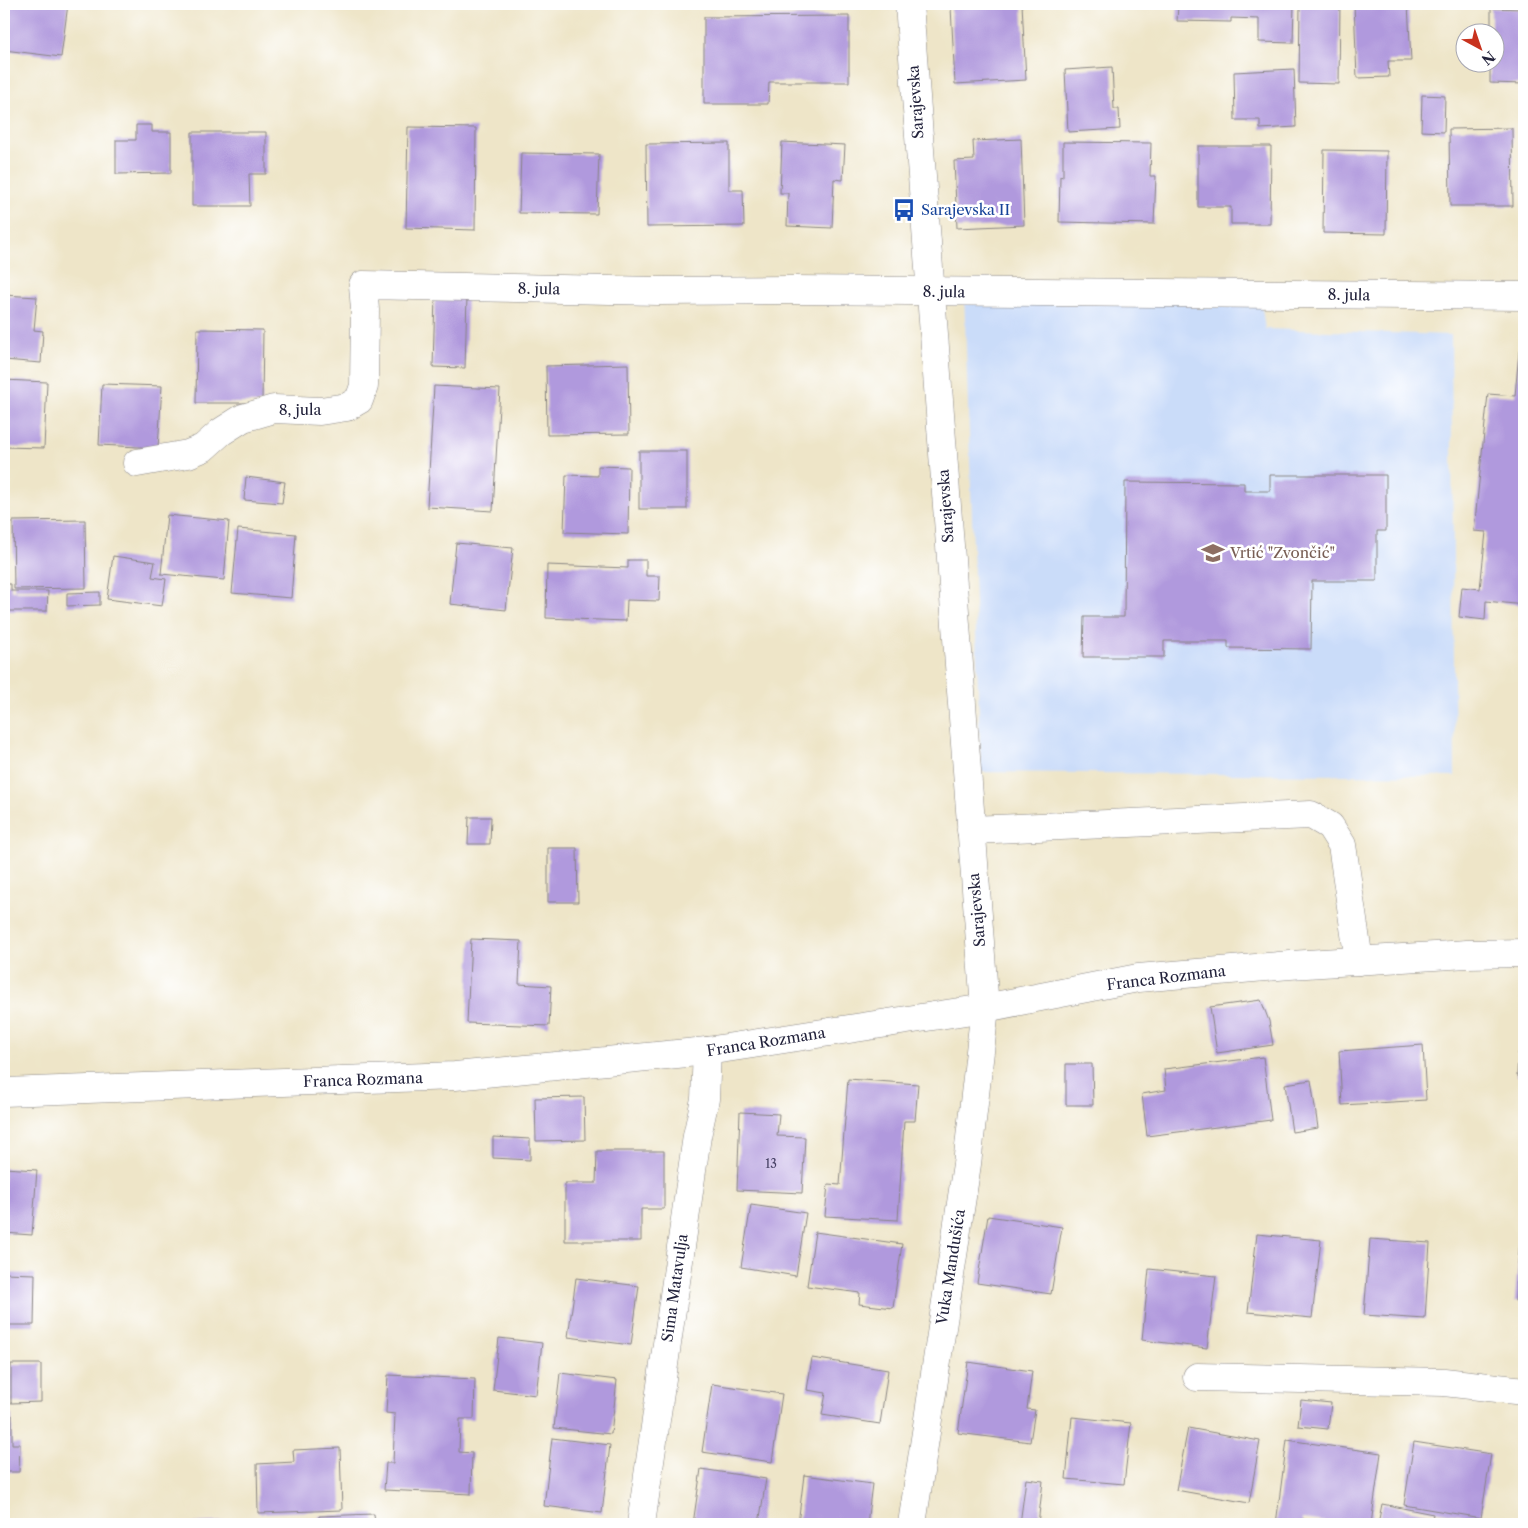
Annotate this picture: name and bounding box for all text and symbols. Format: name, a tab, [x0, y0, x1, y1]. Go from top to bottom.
north arrow	[1456, 22, 1506, 72]
text: N	[1478, 47, 1499, 69]
street label: Sarajevska	[903, 64, 928, 140]
bus stop icon: Sarajevska II	[891, 197, 917, 223]
place label: Sarajevska II	[921, 200, 1010, 219]
street label: 8. jula	[518, 279, 561, 298]
street label: 8. jula	[923, 282, 966, 301]
street label: 8. jula	[1328, 285, 1371, 304]
street label: 8, jula	[279, 400, 321, 419]
street label: Sarajevska	[933, 468, 958, 544]
school or university icon: Vrtić "Zvončić"	[1200, 540, 1226, 566]
place label: Vrtić "Zvončić"	[1229, 543, 1335, 562]
street label: Sarajevska	[964, 872, 989, 948]
street label: Franca Rozmana	[1105, 961, 1227, 994]
street label: Franca Rozmana	[705, 1023, 827, 1060]
street label: Franca Rozmana	[303, 1068, 423, 1091]
house number: 13	[765, 1156, 777, 1171]
street label: Vuka Mandušića	[932, 1208, 969, 1327]
street label: Sima Matavulja	[658, 1233, 692, 1343]

